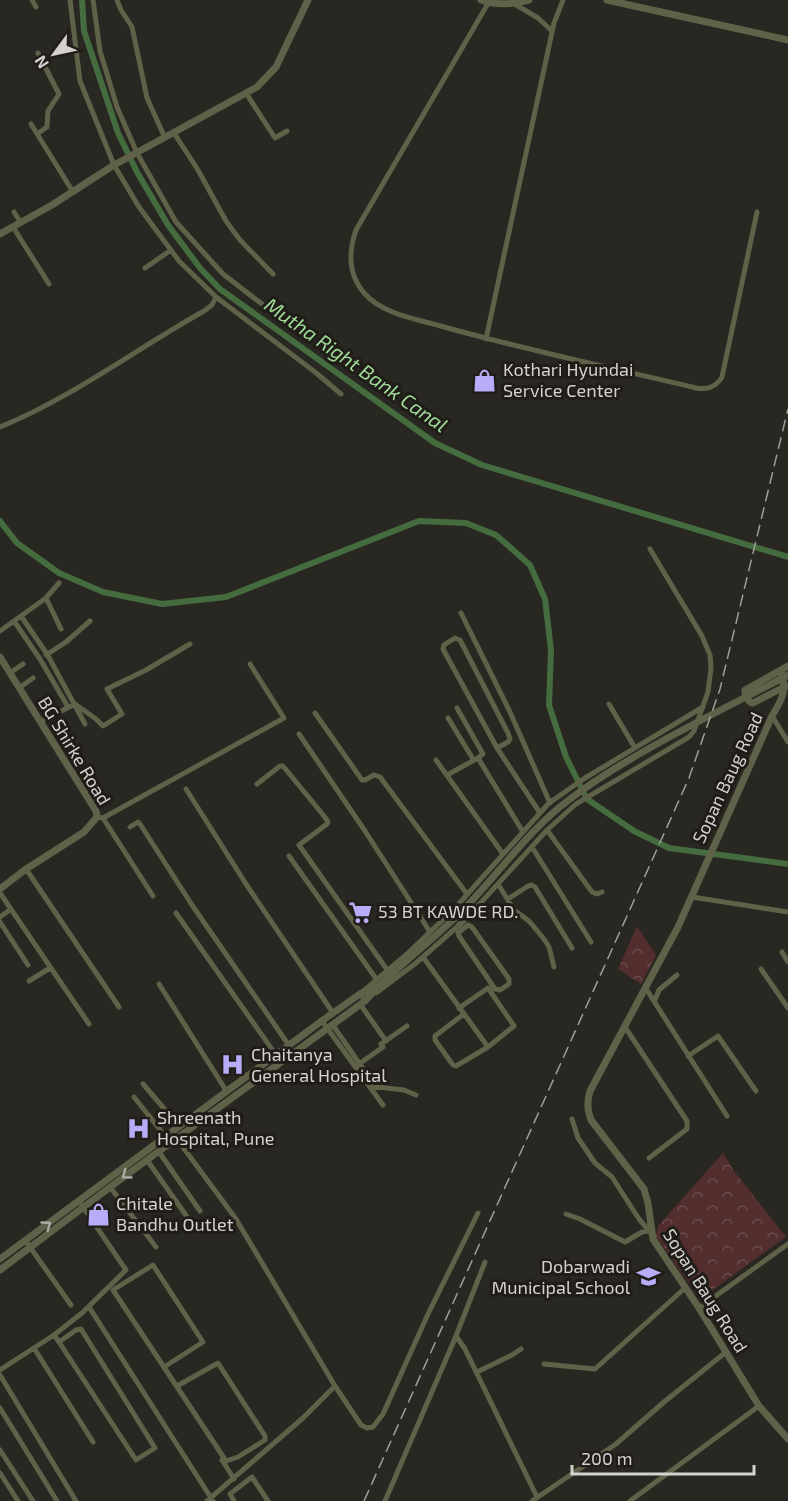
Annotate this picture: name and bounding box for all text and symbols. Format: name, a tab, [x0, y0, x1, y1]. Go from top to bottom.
north arrow	[24, 24, 84, 84]
text: N	[30, 52, 52, 72]
water label: Mutha Right Bank Canal	[260, 292, 453, 437]
place label: Kothari Hyundai Service Center	[503, 358, 633, 401]
shop icon: Kothari Hyundai Service Center	[472, 367, 498, 393]
street label: BG Shirke Road	[34, 692, 116, 809]
street label: Sopan Baug Road	[687, 709, 767, 847]
supermarket icon: 53 BT KAWDE RD.	[347, 899, 373, 925]
place label: 53 BT KAWDE RD.	[378, 900, 518, 922]
place label: Chaitanya General Hospital	[251, 1043, 387, 1086]
hospital icon: Chaitanya General Hospital	[220, 1052, 246, 1078]
place label: Shreenath Hospital, Pune	[157, 1106, 275, 1149]
hospital icon: Shreenath Hospital, Pune	[126, 1115, 152, 1141]
one-way arrow	[122, 1168, 133, 1179]
place label: Chitale Bandhu Outlet	[116, 1192, 234, 1235]
shop icon: Chitale Bandhu Outlet	[85, 1201, 111, 1227]
one-way arrow	[41, 1221, 52, 1232]
street label: Sopan Baug Road	[659, 1224, 753, 1356]
place label: Dobarwadi Municipal School	[491, 1255, 631, 1298]
school or university icon: Dobarwadi Municipal School	[635, 1264, 661, 1290]
scale bar	[572, 1438, 754, 1476]
text: 200 m	[581, 1447, 633, 1469]

